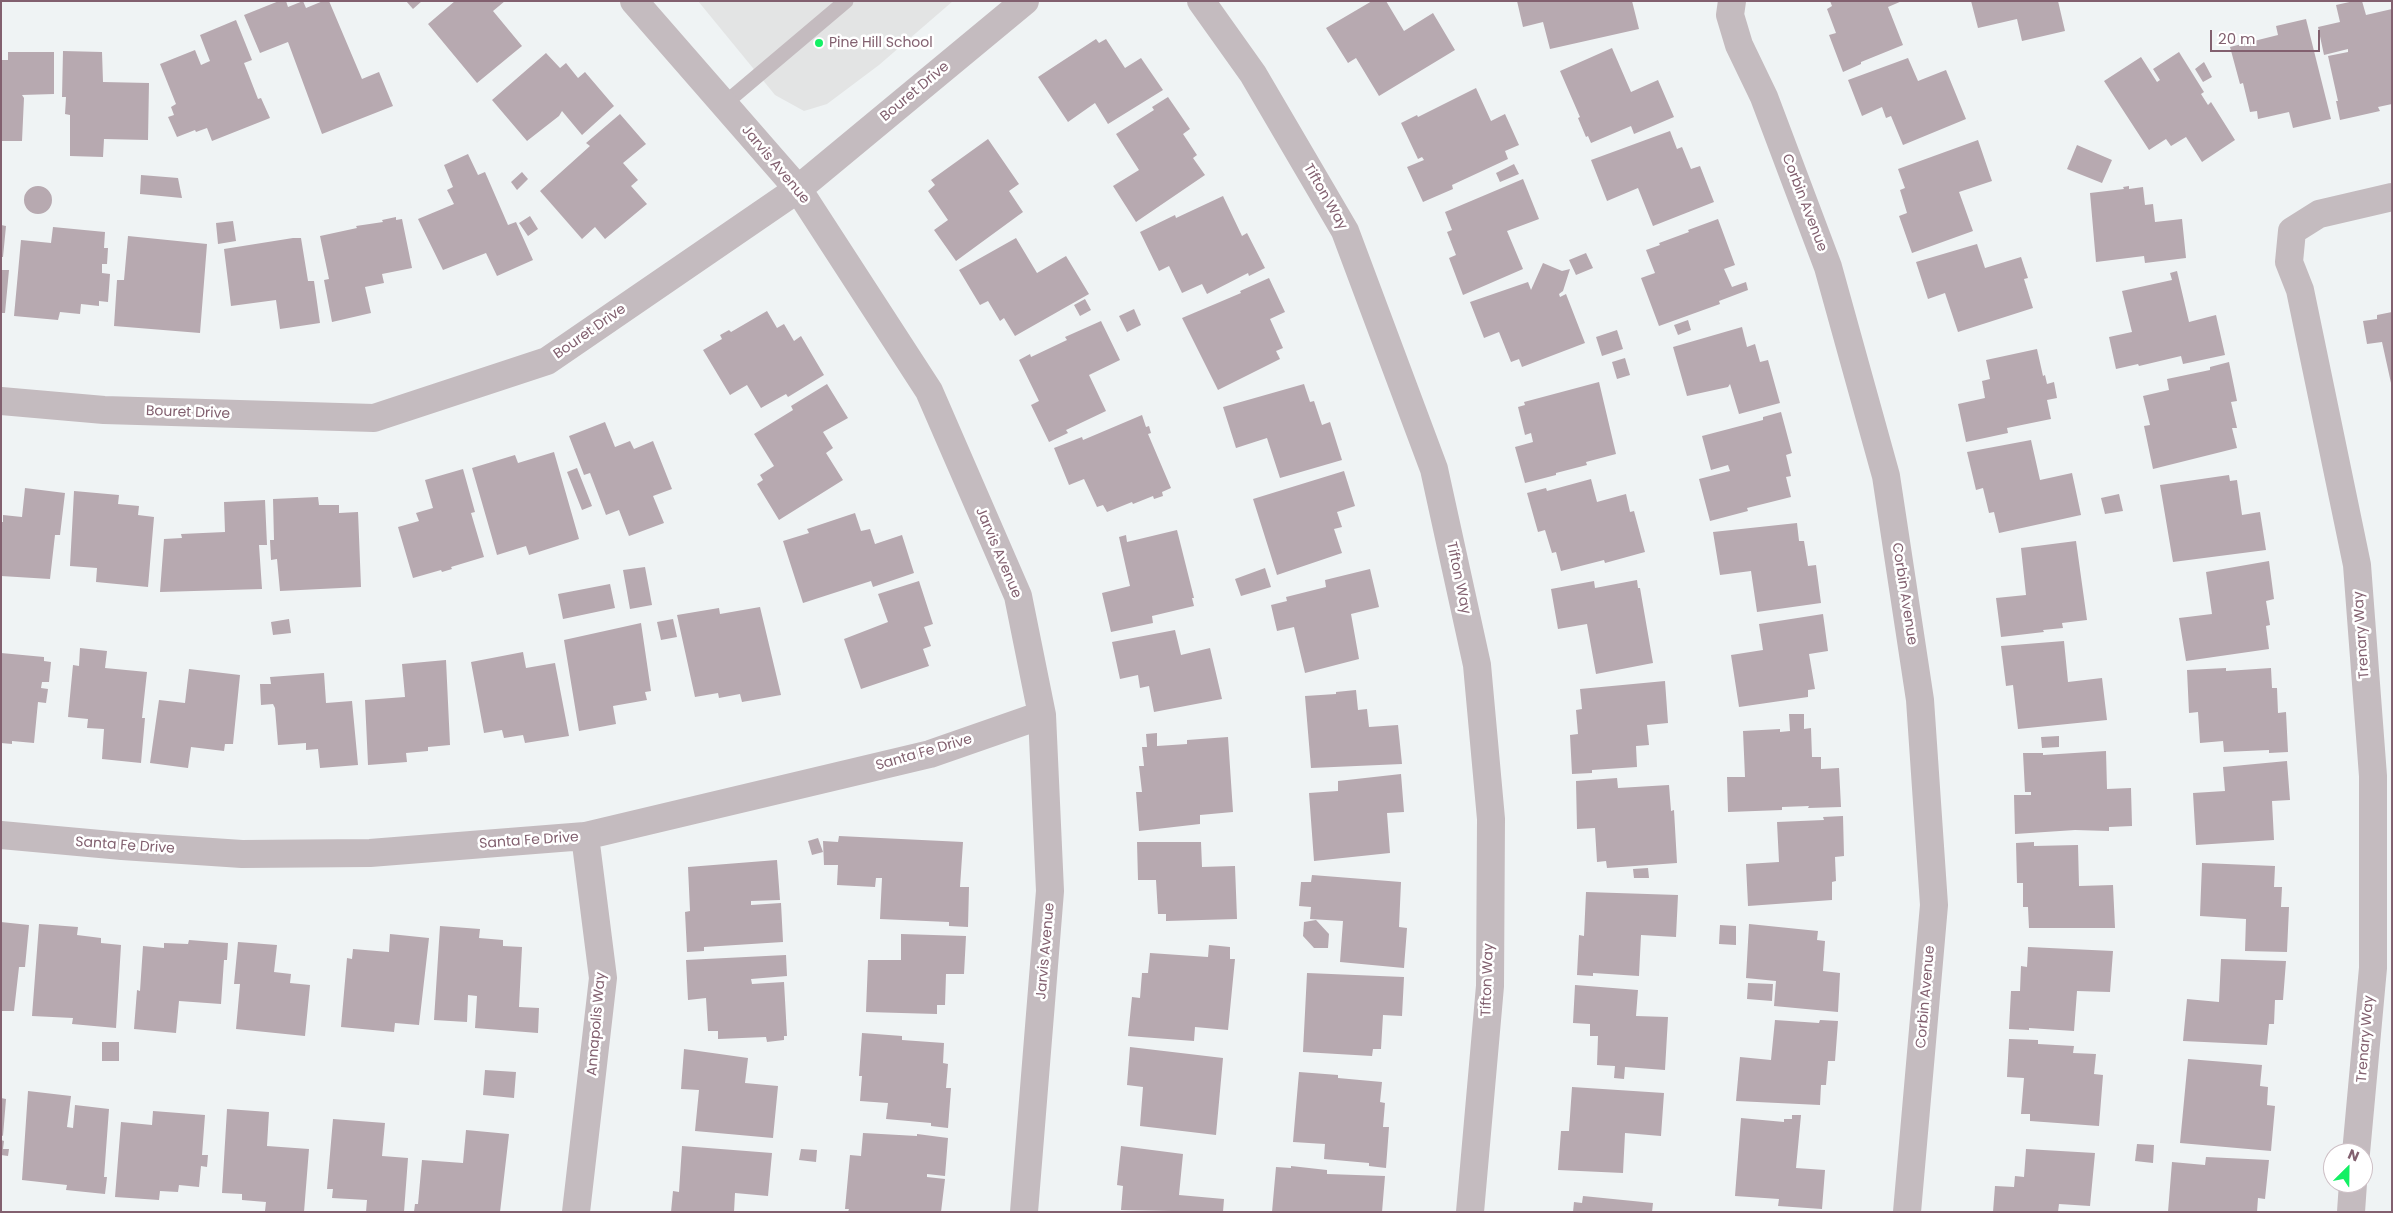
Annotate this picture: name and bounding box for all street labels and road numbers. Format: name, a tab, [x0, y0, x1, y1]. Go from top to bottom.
street label: Bouret Drive	[877, 58, 953, 126]
street label: Jarvis Avenue	[737, 122, 813, 208]
street label: Corbin Avenue	[1778, 152, 1830, 254]
street label: Tifton Way	[1299, 161, 1351, 233]
street label: Bouret Drive	[551, 301, 629, 363]
street label: Bouret Drive	[146, 403, 230, 423]
street label: Jarvis Avenue	[971, 505, 1025, 601]
street label: Tifton Way	[1442, 540, 1474, 616]
street label: Corbin Avenue	[1888, 542, 1920, 646]
street label: Trenary Way	[2351, 591, 2373, 679]
street label: Santa Fe Drive	[874, 731, 974, 775]
street label: Santa Fe Drive	[479, 829, 579, 853]
street label: Santa Fe Drive	[75, 834, 175, 858]
street label: Jarvis Avenue	[1033, 902, 1059, 1000]
street label: Tifton Way	[1478, 943, 1498, 1017]
street label: Corbin Avenue	[1913, 945, 1939, 1049]
street label: Annapolis Way	[584, 971, 610, 1077]
street label: Trenary Way	[2354, 995, 2378, 1083]

